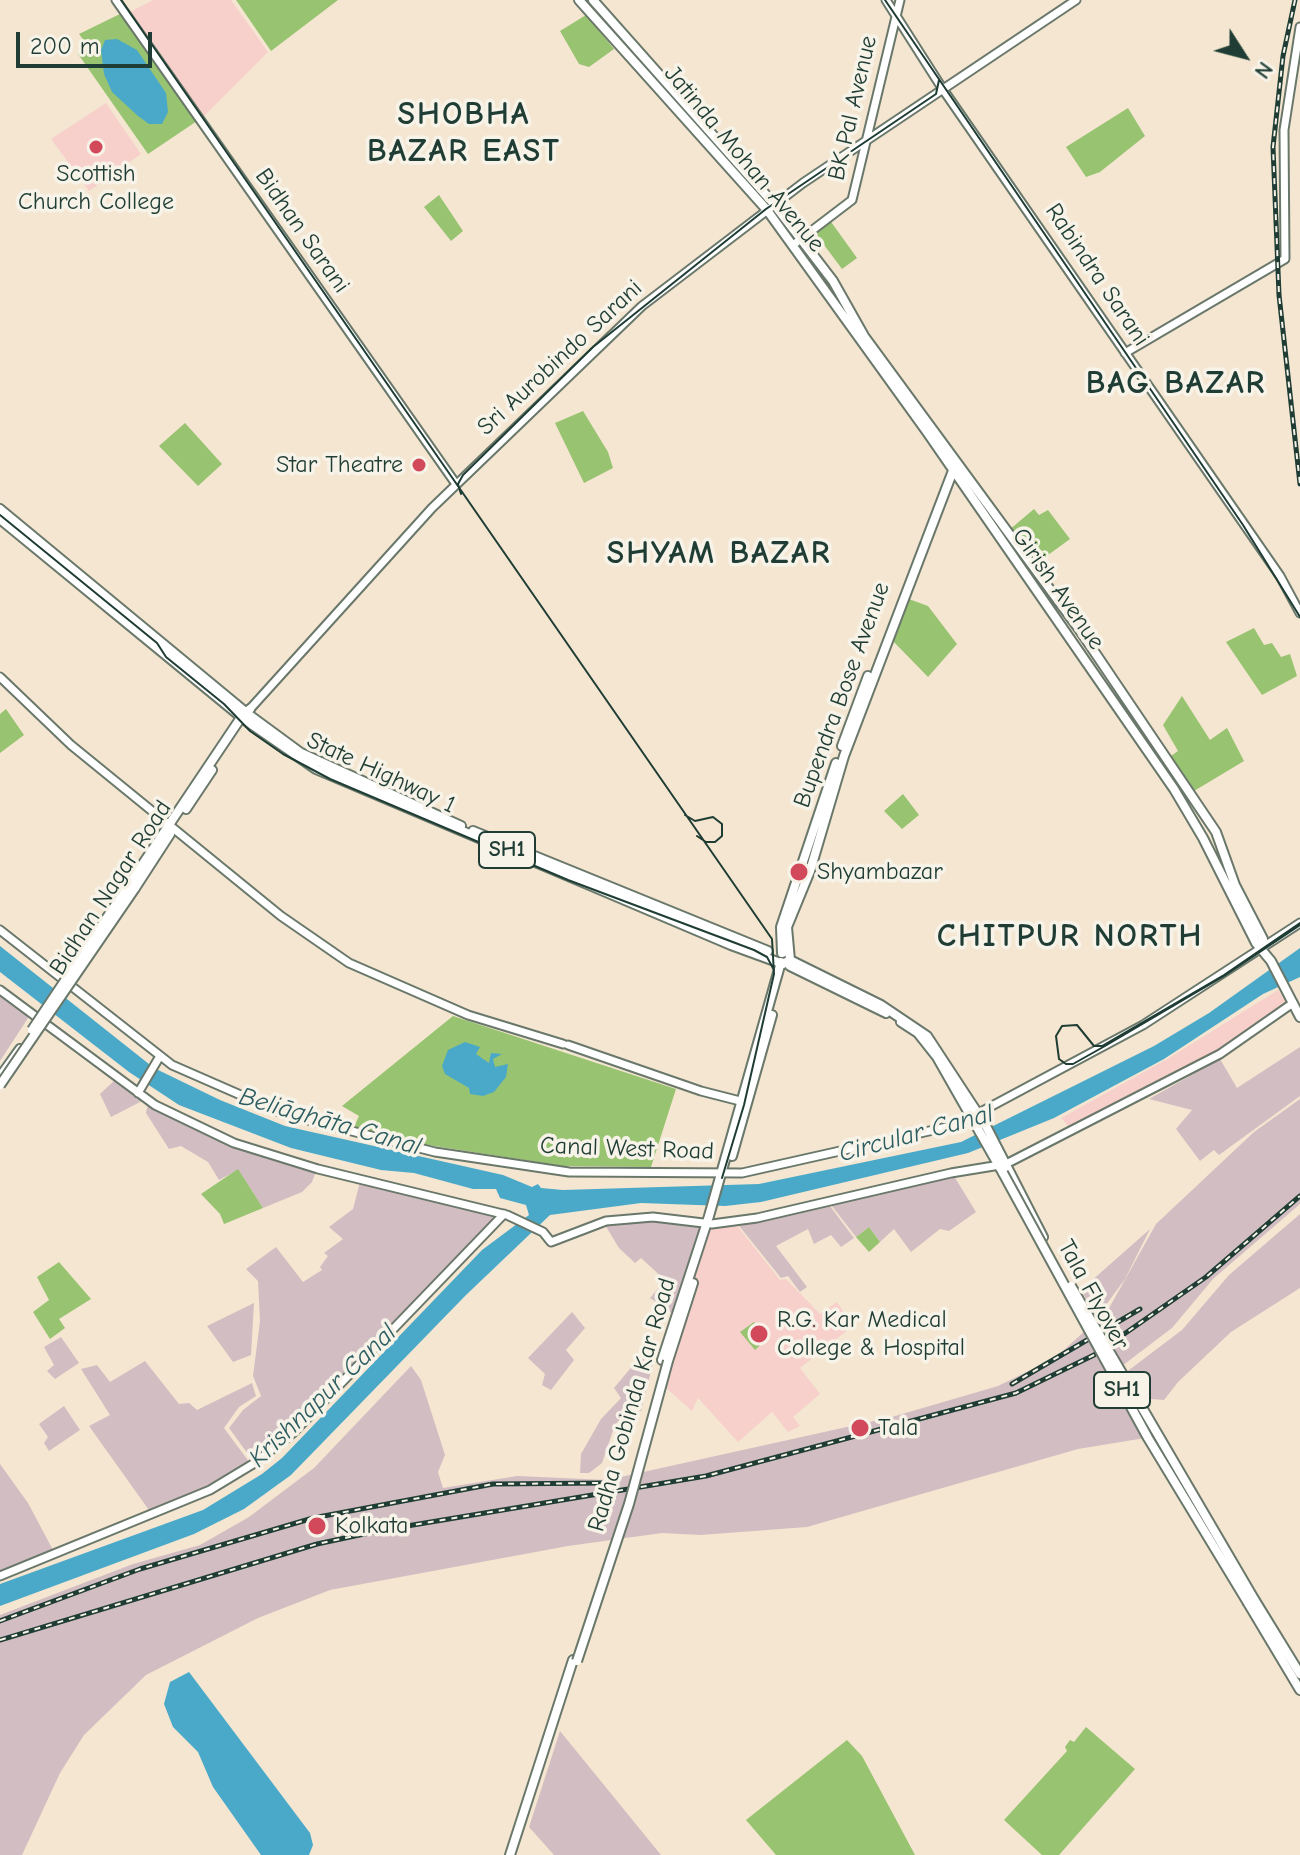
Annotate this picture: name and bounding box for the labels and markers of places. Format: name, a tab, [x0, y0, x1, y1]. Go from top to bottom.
marker: Scottish Church College	[87, 138, 105, 156]
place label: Scottish Church College	[18, 160, 174, 216]
place label: Star Theatre	[276, 451, 403, 479]
marker: Star Theatre	[410, 456, 428, 474]
place label: Shyambazar	[817, 858, 943, 886]
marker: Shyambazar	[788, 861, 810, 883]
place label: R.G. Kar Medical College & Hospital	[777, 1306, 965, 1362]
marker: R.G. Kar Medical College & Hospital	[748, 1323, 770, 1345]
place label: Tala	[878, 1414, 918, 1442]
marker: Tala	[849, 1417, 871, 1439]
place label: Kolkata	[335, 1512, 408, 1540]
marker: Kolkata	[306, 1515, 328, 1537]

